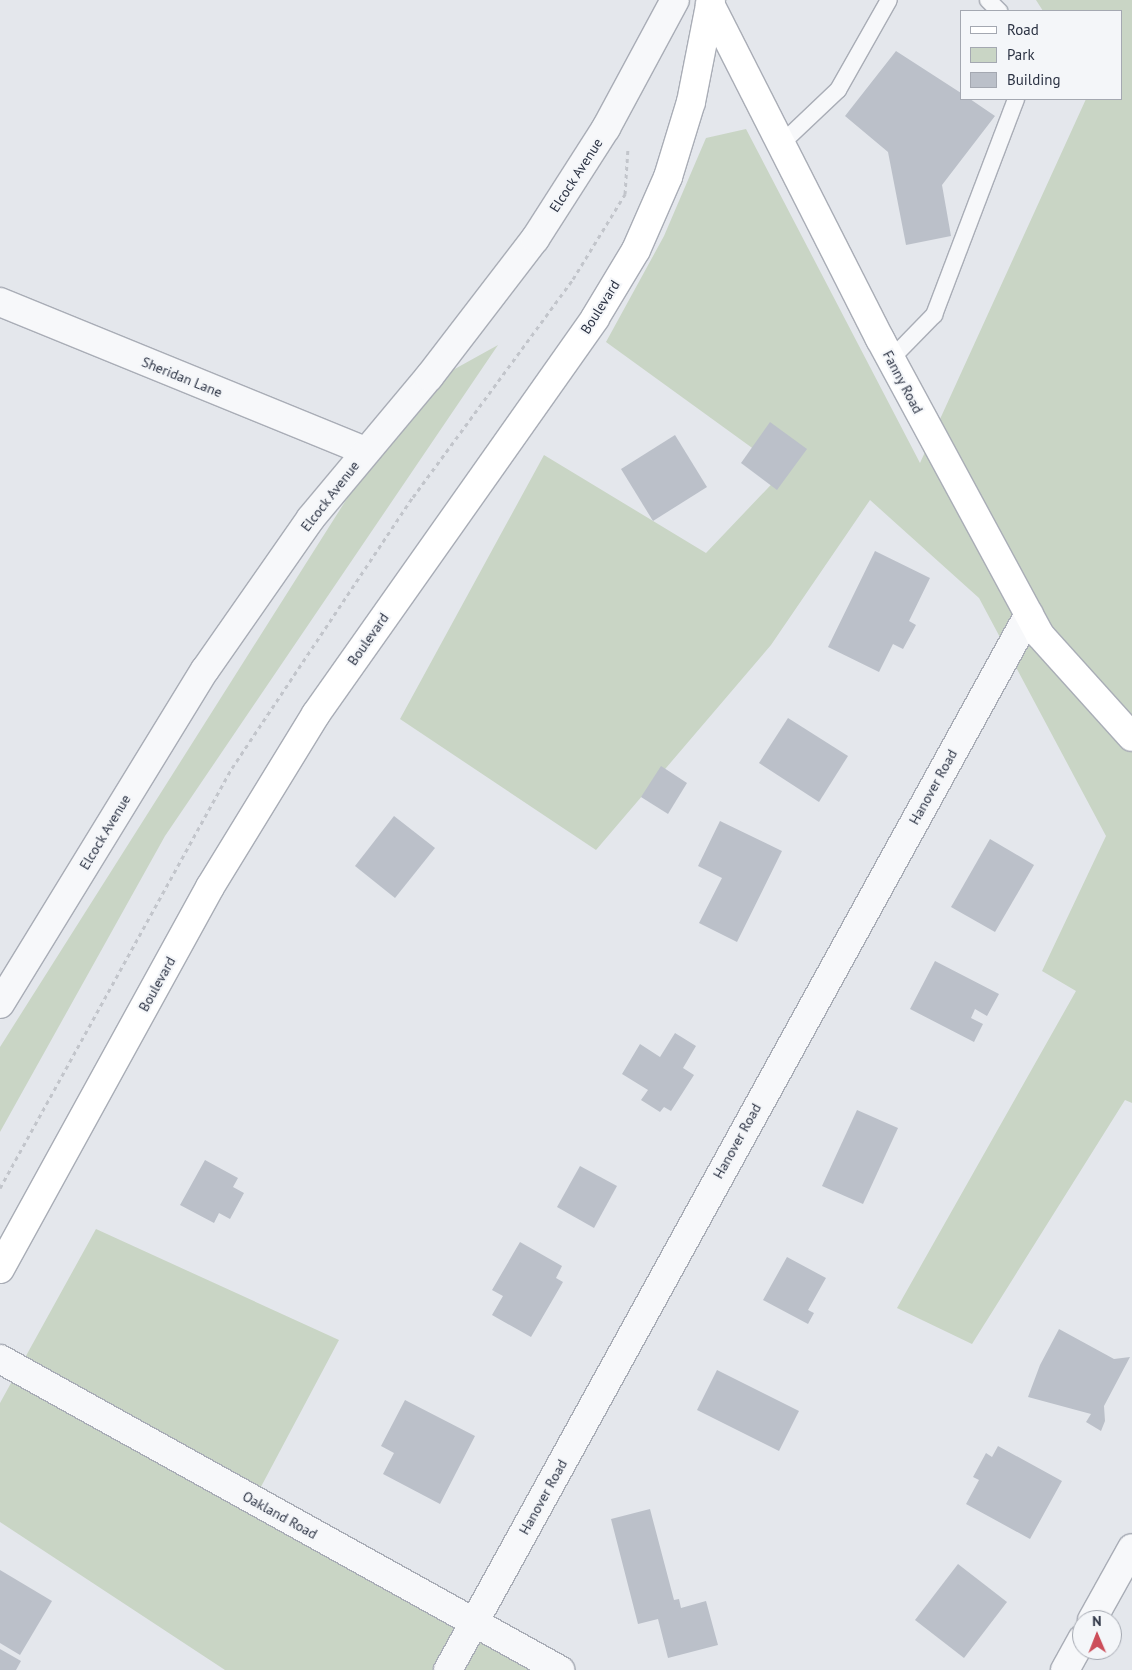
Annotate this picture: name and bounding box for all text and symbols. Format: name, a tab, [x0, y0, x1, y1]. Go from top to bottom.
legend	[960, 10, 1122, 100]
text: Road	[1007, 20, 1039, 39]
text: Park	[1007, 45, 1035, 64]
text: Building	[1007, 70, 1061, 89]
street label: Elcock Avenue	[546, 135, 606, 215]
street label: Boulevard	[577, 277, 623, 337]
street label: Fanny Road	[879, 347, 927, 417]
street label: Sheridan Lane	[139, 353, 225, 401]
street label: Elcock Avenue	[297, 457, 363, 535]
street label: Boulevard	[344, 610, 392, 668]
street label: Hanover Road	[905, 747, 961, 827]
street label: Elcock Avenue	[76, 791, 134, 873]
street label: Boulevard	[135, 954, 179, 1014]
street label: Hanover Road	[709, 1101, 765, 1181]
street label: Hanover Road	[515, 1457, 571, 1537]
street label: Oakland Road	[240, 1488, 320, 1542]
north arrow	[1072, 1610, 1122, 1660]
text: N	[1092, 1612, 1102, 1630]

